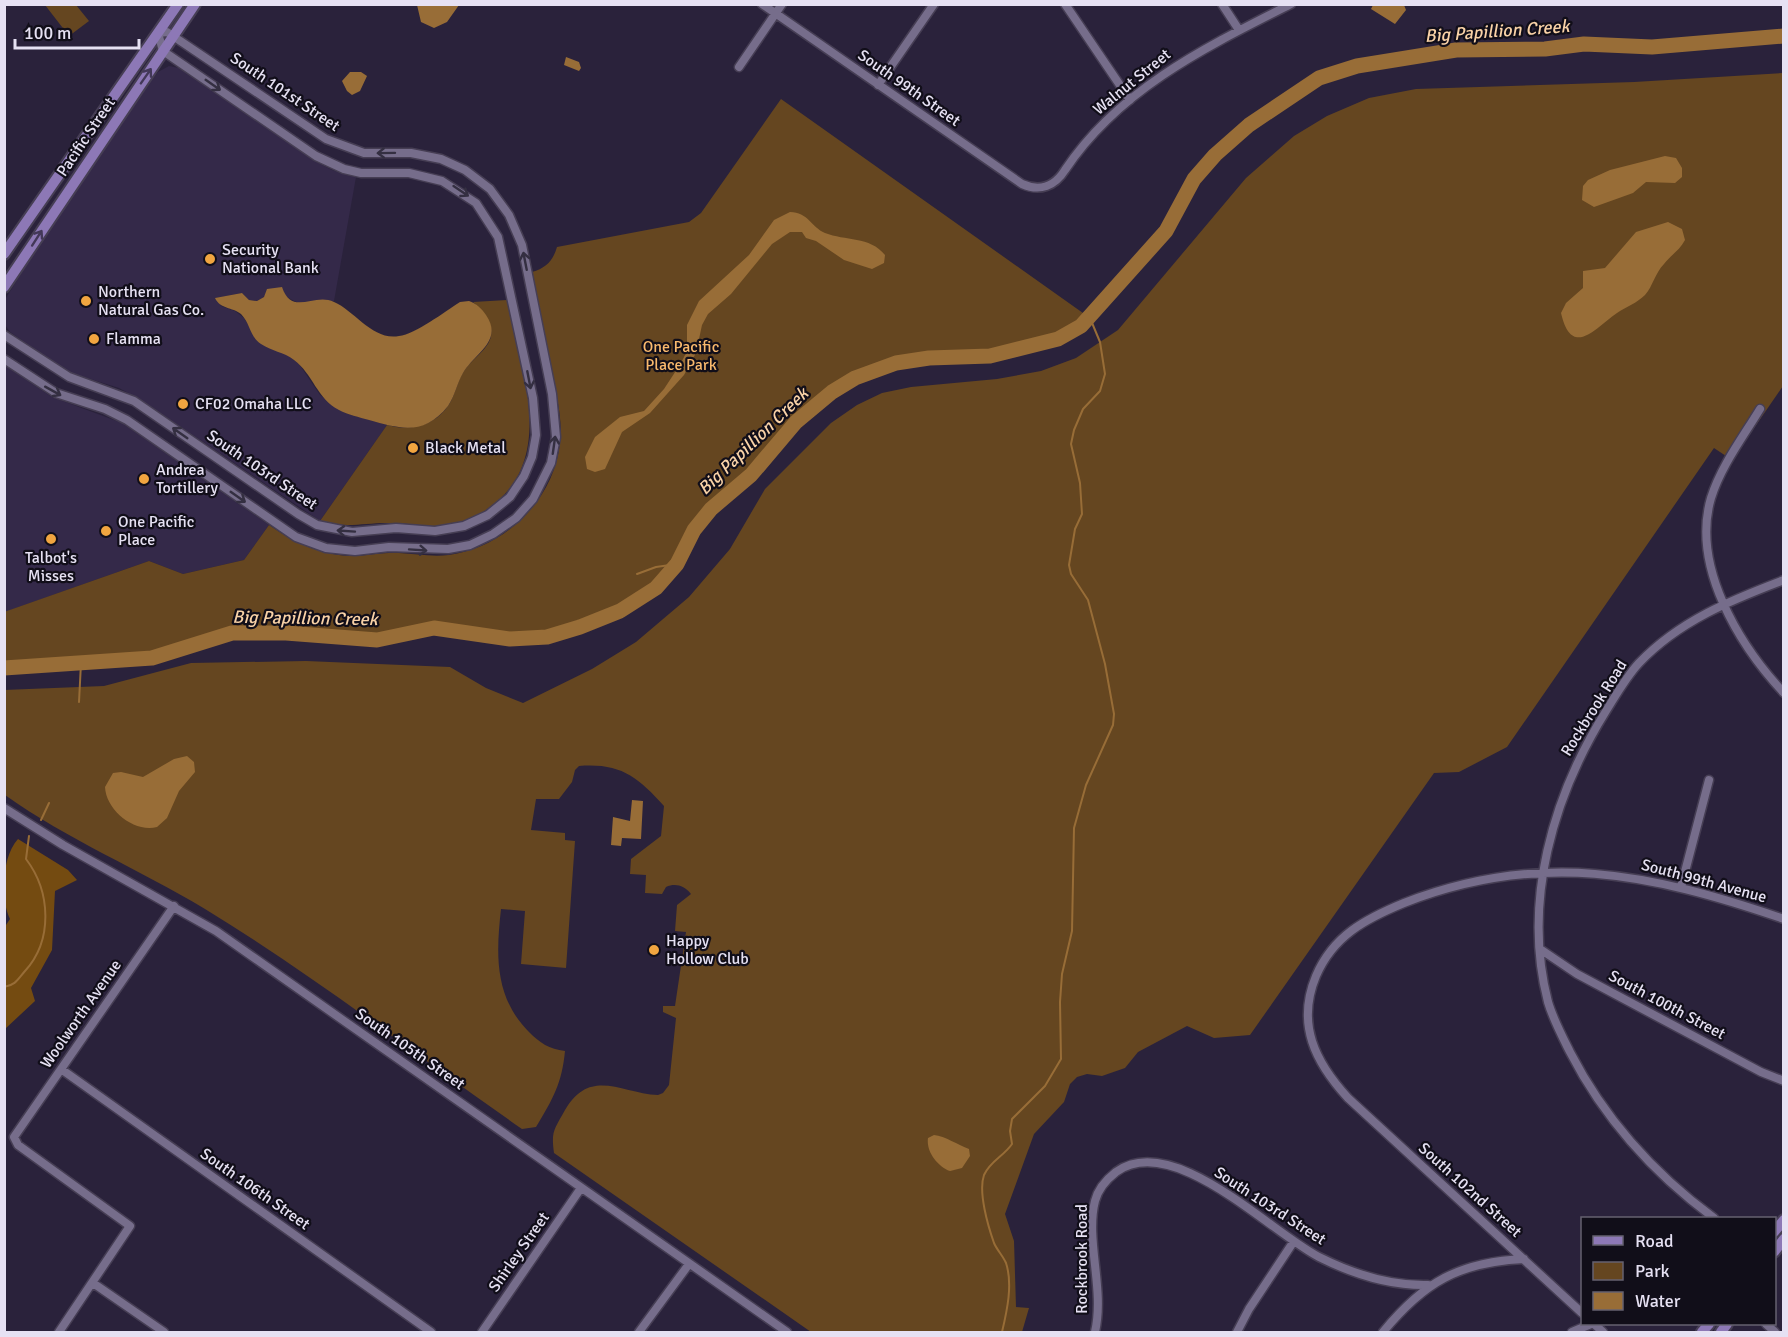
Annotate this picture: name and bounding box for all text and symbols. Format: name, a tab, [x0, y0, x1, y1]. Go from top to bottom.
scale bar	[15, 12, 140, 50]
water label: Big Papillion Creek	[1424, 15, 1572, 47]
text: 100 m	[24, 22, 71, 44]
street label: Walnut Street	[1089, 44, 1175, 119]
street label: South 99th Street	[854, 45, 964, 131]
street label: South 101st Street	[227, 48, 344, 136]
one-way arrow	[140, 69, 152, 85]
one-way arrow	[205, 79, 221, 91]
street label: Pacific Street	[52, 93, 120, 180]
one-way arrow	[376, 148, 396, 159]
one-way arrow	[452, 185, 468, 197]
one-way arrow	[31, 231, 43, 247]
place label: Security National Bank	[222, 240, 319, 278]
marker: Security National Bank	[203, 252, 217, 266]
one-way arrow	[519, 252, 530, 271]
place label: Northern Natural Gas Co.	[98, 282, 204, 320]
marker: Northern Natural Gas Co.	[79, 294, 93, 308]
place label: Flamma	[106, 329, 161, 349]
marker: Flamma	[87, 332, 101, 346]
park label: One Pacific Place Park	[643, 337, 719, 375]
one-way arrow	[524, 369, 535, 389]
water label: Big Papillion Creek	[693, 381, 814, 499]
one-way arrow	[44, 386, 62, 397]
place label: CF02 Omaha LLC	[195, 394, 312, 414]
marker: CF02 Omaha LLC	[176, 397, 190, 411]
street label: South 103rd Street	[203, 426, 321, 515]
one-way arrow	[173, 427, 189, 439]
one-way arrow	[549, 436, 560, 455]
place label: Black Metal	[425, 438, 506, 458]
marker: Black Metal	[406, 441, 420, 455]
place label: Andrea Tortillery	[156, 460, 219, 498]
marker: Andrea Tortillery	[137, 472, 151, 486]
one-way arrow	[229, 491, 246, 503]
place label: One Pacific Place	[118, 512, 194, 550]
marker: One Pacific Place	[99, 524, 113, 538]
one-way arrow	[337, 525, 357, 536]
marker: Talbot's Misses	[44, 532, 58, 546]
one-way arrow	[408, 544, 427, 555]
place label: Talbot's Misses	[25, 548, 77, 586]
water label: Big Papillion Creek	[232, 606, 380, 630]
street label: Rockbrook Road	[1556, 656, 1632, 760]
street label: South 99th Avenue	[1639, 855, 1769, 907]
place label: Happy Hollow Club	[666, 931, 749, 969]
marker: Happy Hollow Club	[647, 943, 661, 957]
street label: Woolworth Avenue	[36, 956, 126, 1072]
street label: South 100th Street	[1605, 966, 1729, 1044]
street label: South 105th Street	[351, 1004, 469, 1094]
street label: South 102nd Street	[1414, 1138, 1526, 1242]
street label: South 106th Street	[196, 1144, 314, 1234]
street label: South 103rd Street	[1210, 1162, 1330, 1250]
street label: Rockbrook Road	[1072, 1204, 1092, 1314]
street label: Shirley Street	[484, 1208, 554, 1296]
legend	[1581, 1217, 1776, 1325]
text: Road	[1635, 1230, 1674, 1252]
text: Park	[1635, 1260, 1670, 1282]
text: Water	[1635, 1290, 1681, 1312]

